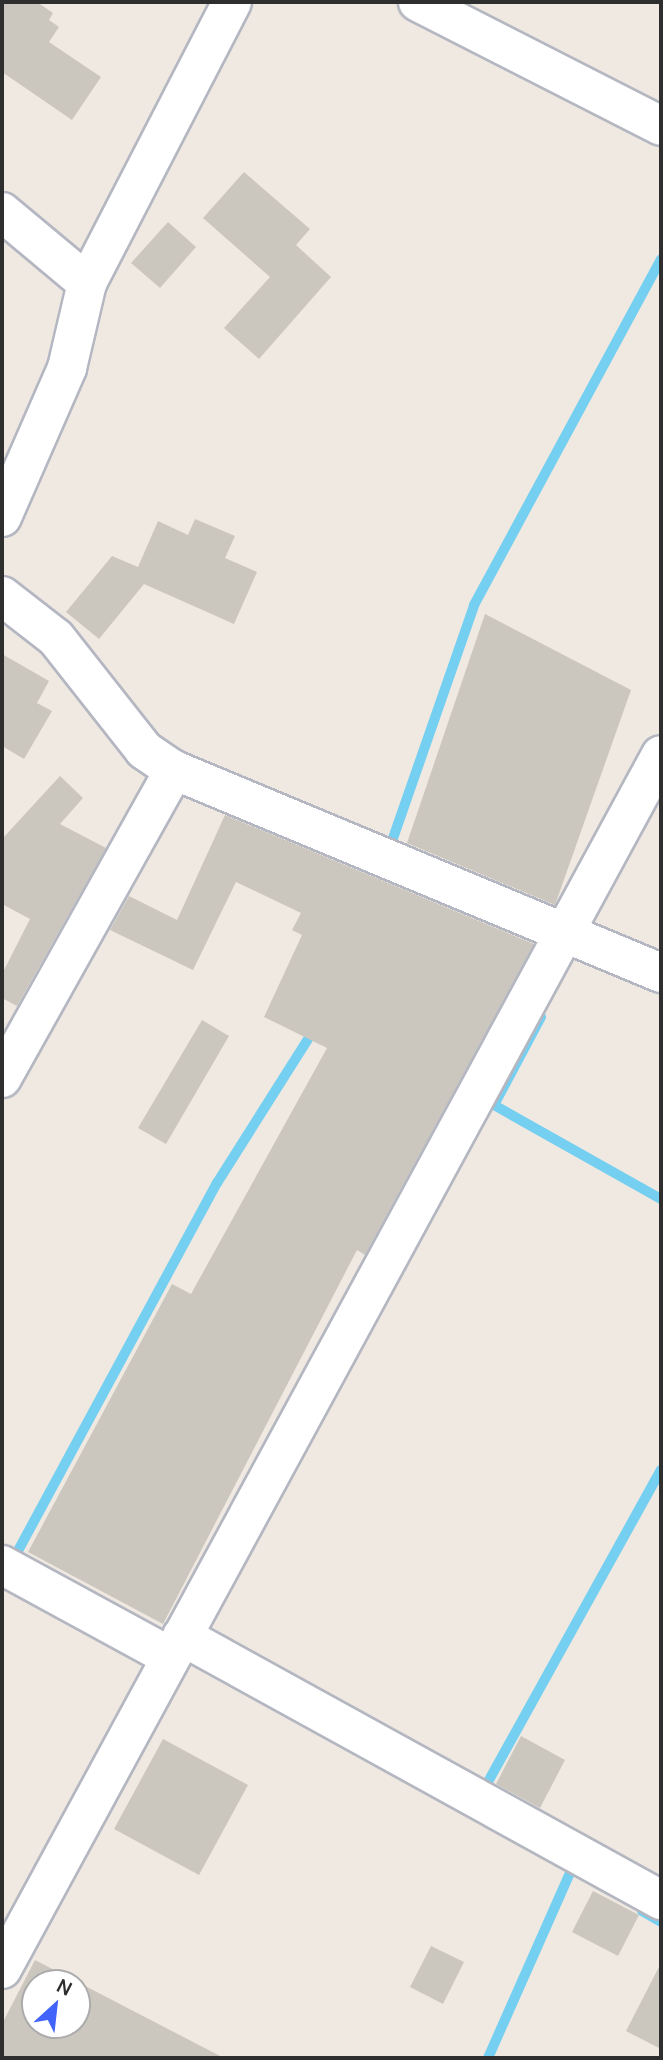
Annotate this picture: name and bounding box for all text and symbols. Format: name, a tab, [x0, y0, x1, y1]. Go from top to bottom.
north arrow	[21, 1969, 91, 2039]
text: N	[53, 1972, 77, 2002]

